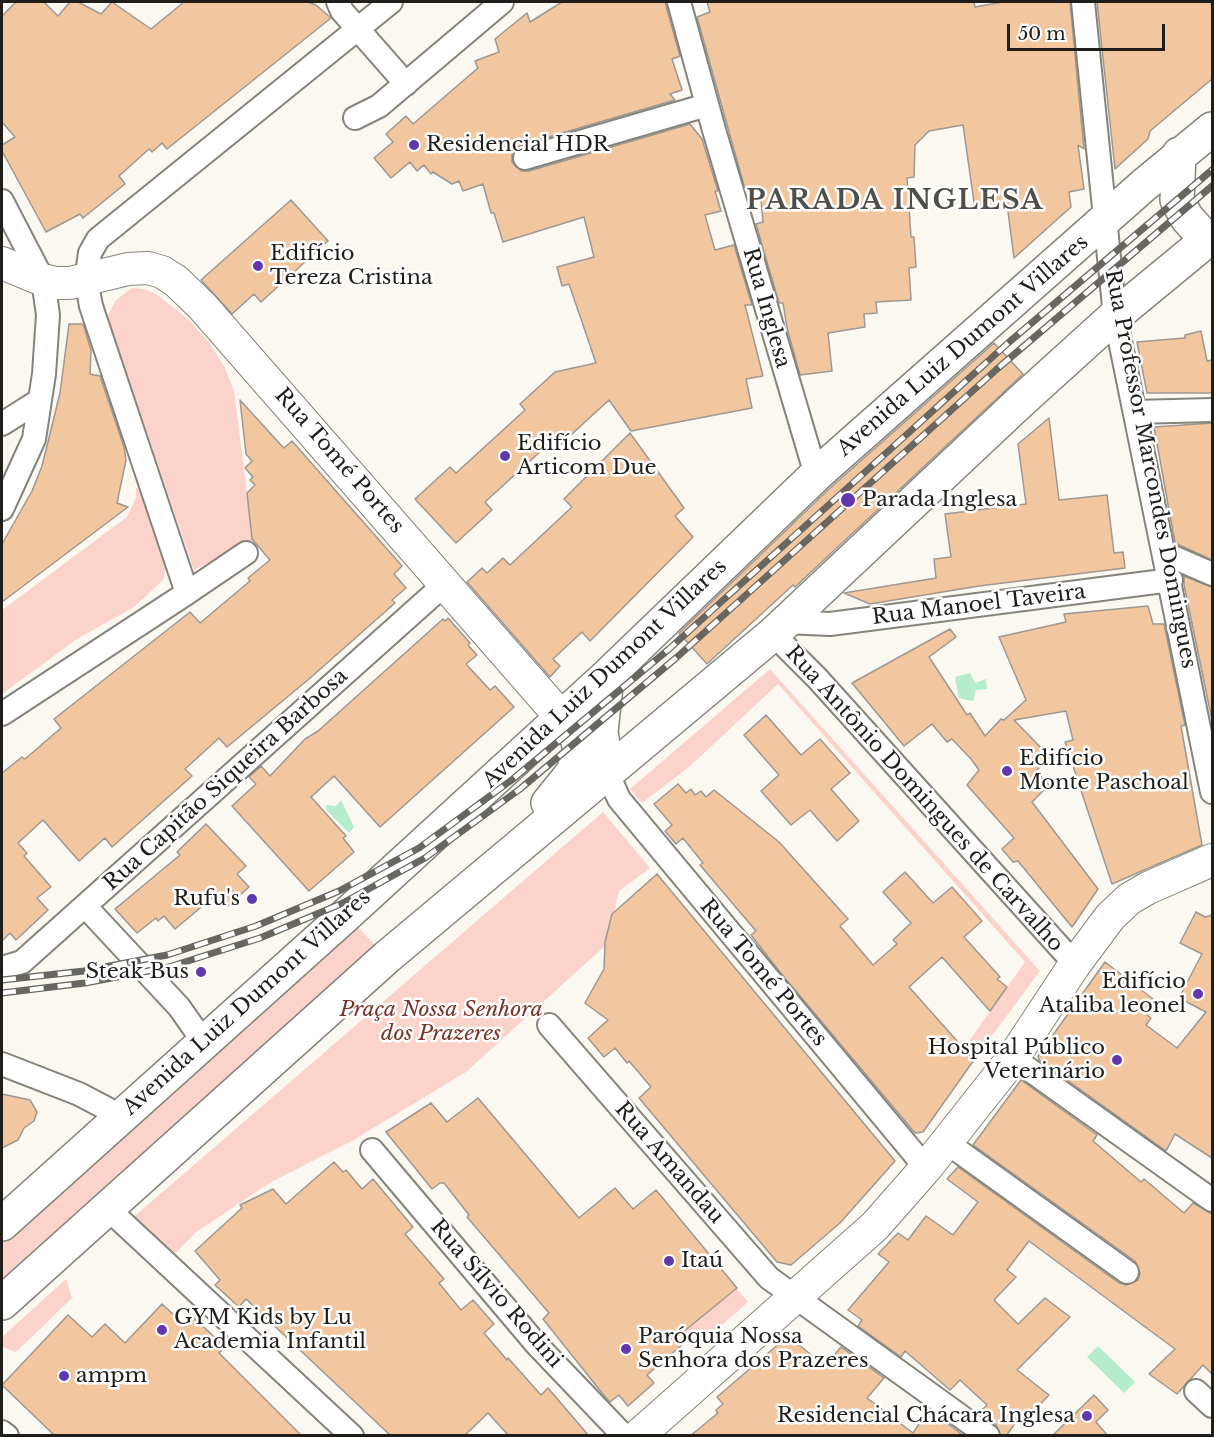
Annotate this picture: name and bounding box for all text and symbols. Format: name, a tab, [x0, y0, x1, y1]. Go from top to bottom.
scale bar	[1010, 12, 1168, 50]
text: 50 m	[1018, 23, 1066, 45]
place label: Residencial HDR	[426, 132, 609, 158]
marker: Residencial HDR	[407, 138, 421, 152]
district label: PARADA INGLESA	[746, 185, 1044, 217]
street label: Avenida Luiz Dumont Villares	[832, 230, 1094, 462]
place label: Edifício Tereza Cristina	[270, 241, 433, 291]
street label: Rua Inglesa	[737, 245, 795, 371]
marker: Edifício Tereza Cristina	[251, 259, 265, 273]
street label: Rua Professor Marcondes Domingues	[1099, 267, 1201, 671]
street label: Rua Tomé Portes	[269, 383, 409, 539]
place label: Edifício Articom Due	[517, 431, 657, 481]
marker: Edifício Articom Due	[498, 449, 512, 463]
place label: Parada Inglesa	[862, 487, 1017, 513]
marker: Parada Inglesa	[839, 491, 857, 509]
street label: Avenida Luiz Dumont Villares	[478, 554, 732, 794]
street label: Rua Manoel Taveira	[871, 579, 1087, 631]
street label: Rua Antônio Domingues de Carvalho	[780, 641, 1068, 957]
street label: Rua Capitão Siqueira Barbosa	[99, 664, 353, 896]
place label: Edifício Monte Paschoal	[1019, 746, 1189, 796]
marker: Edifício Monte Paschoal	[1000, 764, 1014, 778]
street label: Avenida Luiz Dumont Villares	[118, 885, 376, 1121]
place label: Rufu's	[173, 886, 240, 912]
marker: Rufu's	[245, 892, 259, 906]
street label: Rua Tomé Portes	[694, 894, 832, 1052]
place label: Steak Bus	[85, 959, 189, 985]
marker: Steak Bus	[194, 965, 208, 979]
place label: Edifício Ataliba leonel	[1039, 969, 1186, 1019]
marker: Edifício Ataliba leonel	[1191, 987, 1205, 1001]
park label: Praça Nossa Senhora dos Prazeres	[339, 997, 543, 1047]
place label: Hospital Público Veterinário	[928, 1035, 1105, 1085]
marker: Hospital Público Veterinário	[1110, 1053, 1124, 1067]
street label: Rua Amandau	[609, 1097, 729, 1229]
street label: Rua Sílvio Rodini	[425, 1215, 567, 1373]
place label: Itaú	[681, 1248, 723, 1274]
marker: Itaú	[662, 1254, 676, 1268]
place label: GYM Kids by Lu Academia Infantil	[174, 1305, 366, 1355]
marker: GYM Kids by Lu Academia Infantil	[155, 1323, 169, 1337]
place label: Paróquia Nossa Senhora dos Prazeres	[638, 1324, 869, 1374]
marker: Paróquia Nossa Senhora dos Prazeres	[619, 1342, 633, 1356]
place label: ampm	[76, 1363, 147, 1389]
marker: ampm	[57, 1369, 71, 1383]
place label: Residencial Chácara Inglesa	[777, 1403, 1075, 1429]
marker: Residencial Chácara Inglesa	[1080, 1409, 1094, 1423]

